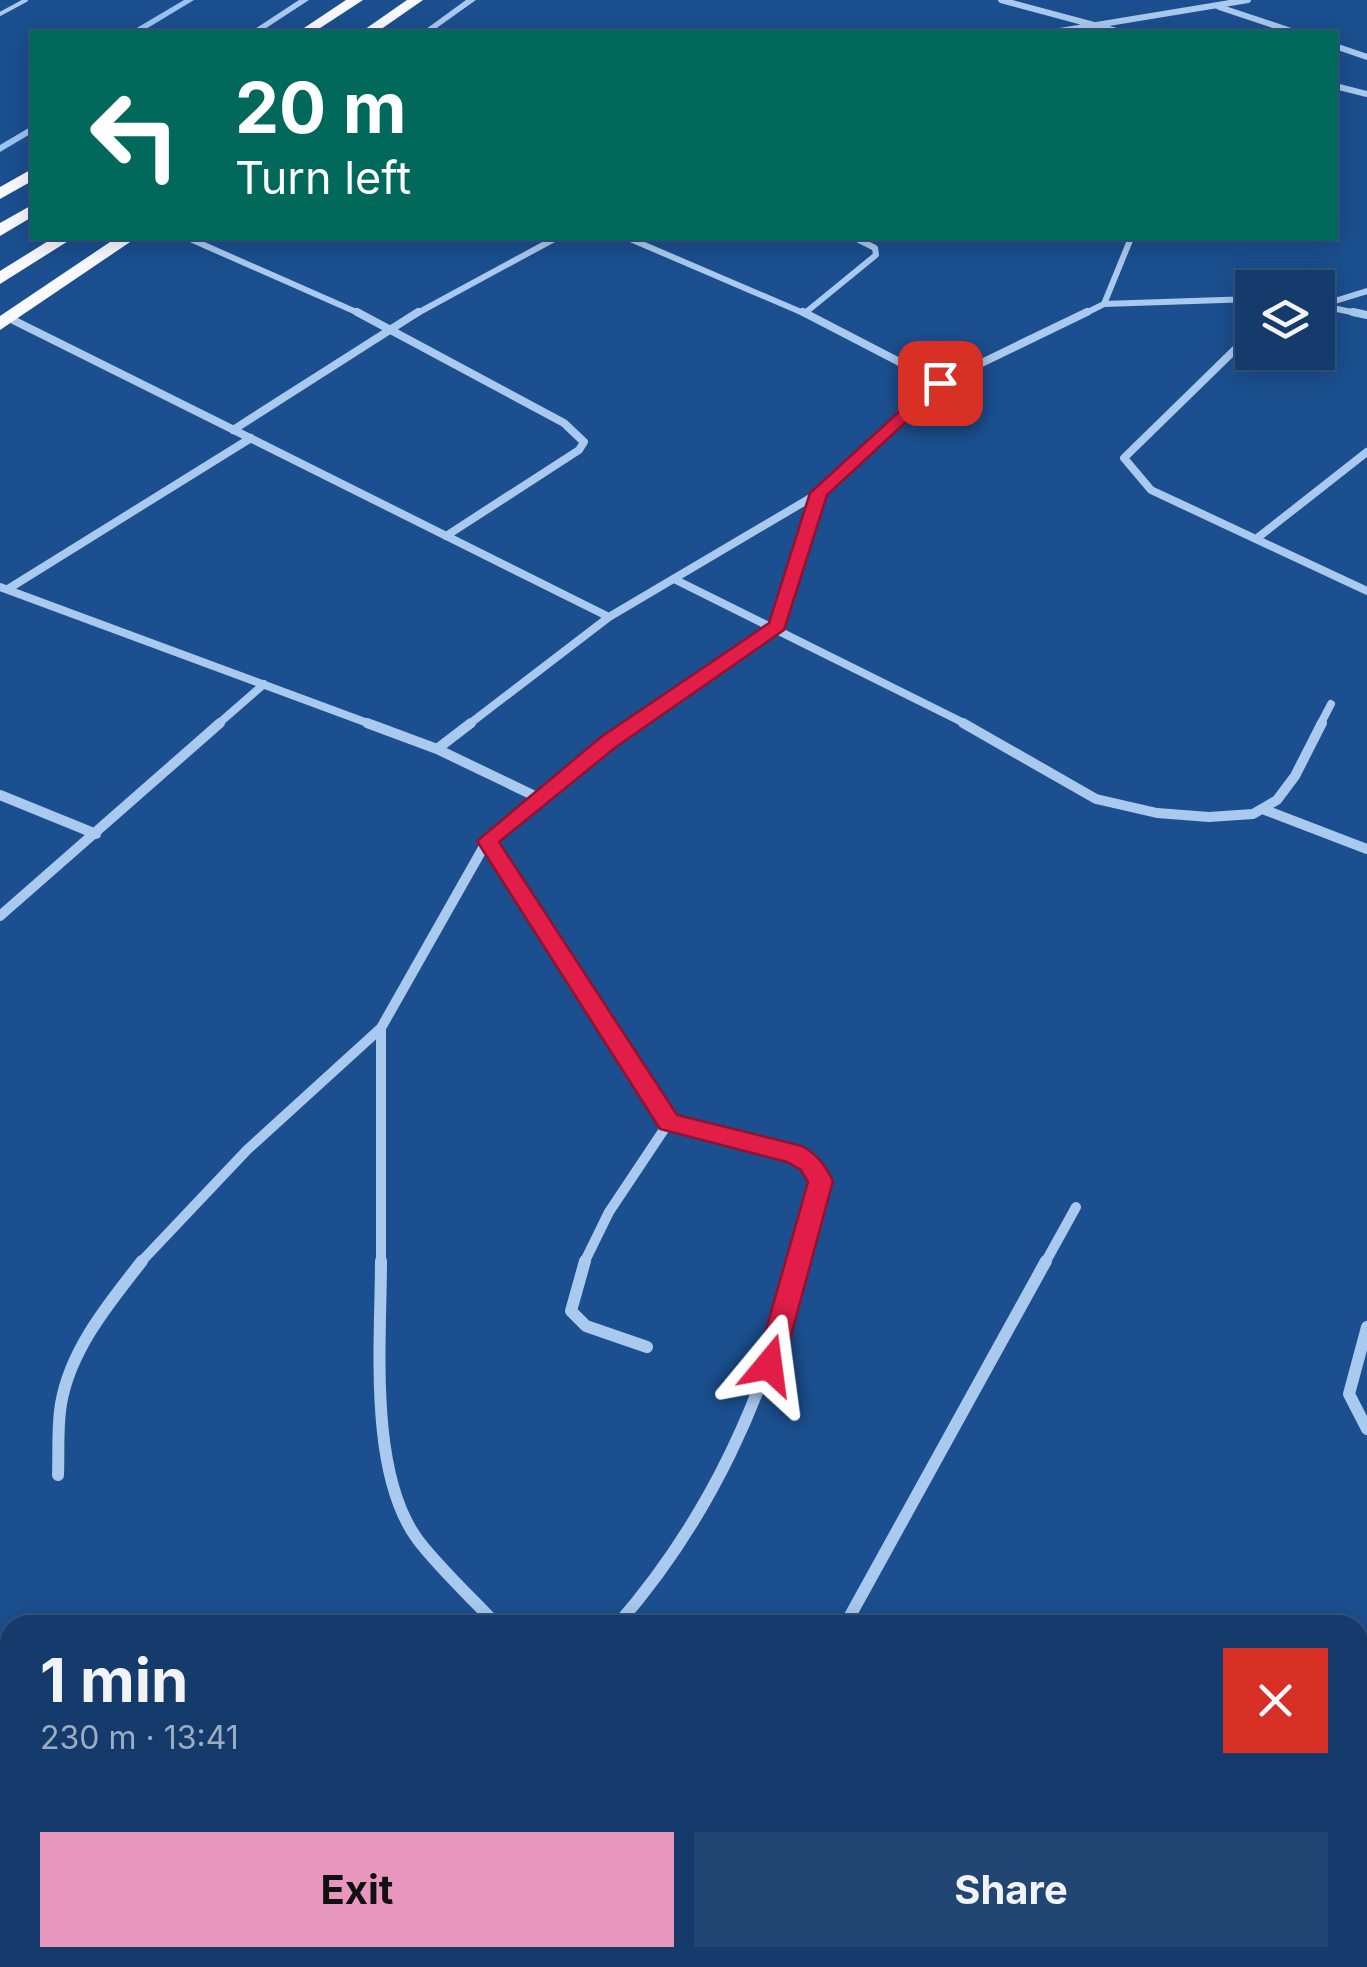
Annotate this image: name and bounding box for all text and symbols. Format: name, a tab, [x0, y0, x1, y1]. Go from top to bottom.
text: 20 m	[235, 65, 407, 150]
icon: left	[70, 70, 200, 200]
text: Turn left	[235, 150, 411, 205]
map controls	[1235, 270, 1335, 370]
button: layers	[1235, 270, 1335, 370]
pin	[898, 341, 983, 426]
icon: arrive	[913, 356, 968, 411]
position arrow	[717, 1313, 821, 1417]
text: 1 min	[40, 1644, 188, 1716]
button: close	[1223, 1648, 1328, 1753]
text: 230 m · 13:41	[40, 1718, 239, 1757]
button: Exit	[40, 1832, 674, 1947]
button: Share	[694, 1832, 1328, 1947]

